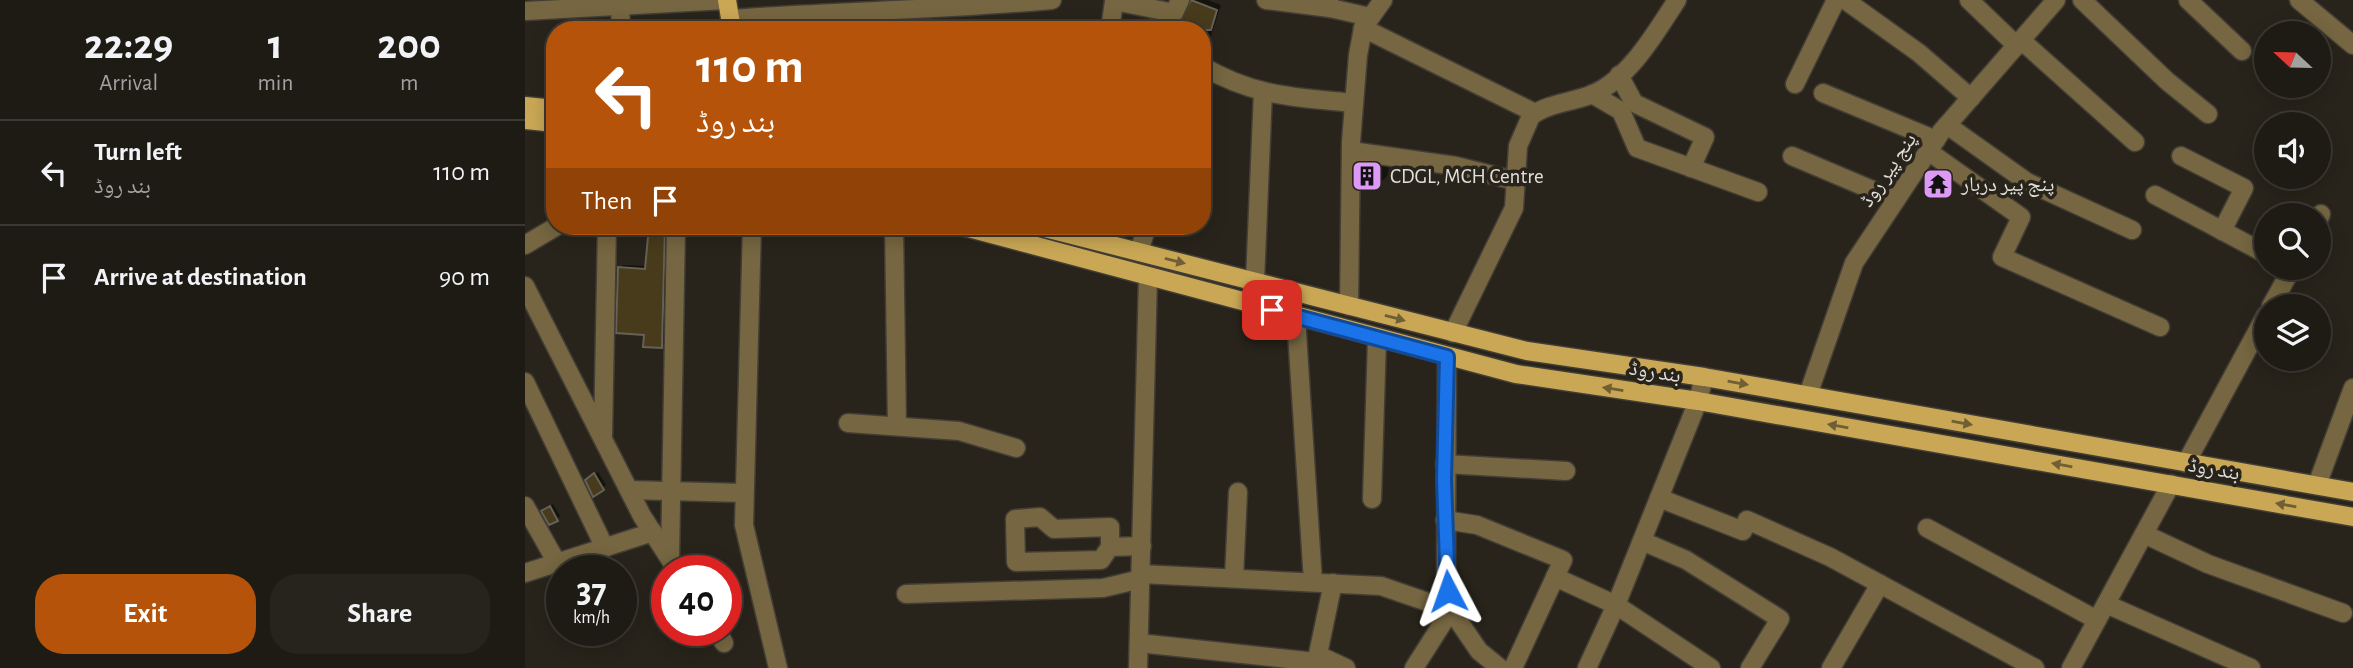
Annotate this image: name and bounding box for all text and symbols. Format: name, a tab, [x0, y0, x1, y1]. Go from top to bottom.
north arrow	[2254, 21, 2331, 98]
map controls	[2254, 21, 2331, 371]
text: 22:29	[84, 24, 173, 66]
text: 1	[268, 24, 283, 66]
text: 200	[377, 24, 441, 66]
text: 110 m	[696, 43, 804, 92]
icon: left	[581, 49, 672, 140]
text: Arrival	[99, 72, 158, 95]
text: min	[257, 72, 293, 95]
text: m	[400, 72, 418, 95]
text: بند روڈ	[696, 106, 775, 138]
button: sound	[2254, 112, 2331, 189]
street label: پنج پیر روڈ	[1856, 129, 1922, 212]
text: Turn left	[94, 139, 182, 165]
icon: left	[35, 154, 73, 192]
text: 110 m	[433, 159, 490, 185]
building icon: CDGL, MCH Centre	[1350, 159, 1384, 193]
place label: CDGL, MCH Centre	[1390, 166, 1544, 187]
temple icon: پنج پیر دربار	[1921, 167, 1955, 201]
place label: پنج پیر دربار	[1960, 174, 2055, 197]
text: بند روڈ	[94, 175, 151, 198]
icon: arrive	[646, 182, 684, 220]
text: Then	[581, 188, 632, 214]
button: search	[2254, 203, 2331, 280]
one-way arrow	[1164, 256, 1186, 267]
icon: arrive	[35, 259, 73, 297]
text: Arrive at destination	[94, 264, 307, 290]
text: 90 m	[439, 264, 490, 290]
pin	[1242, 280, 1302, 340]
icon: arrive	[1253, 291, 1291, 329]
button: layers	[2254, 294, 2331, 371]
one-way arrow	[1384, 313, 1406, 324]
street label: بند روڈ	[1628, 358, 1682, 387]
one-way arrow	[1728, 378, 1750, 389]
one-way arrow	[1602, 383, 1624, 394]
one-way arrow	[1951, 418, 1973, 429]
one-way arrow	[1827, 420, 1849, 431]
street label: بند روڈ	[2186, 454, 2241, 484]
one-way arrow	[2051, 459, 2073, 470]
one-way arrow	[2275, 499, 2297, 510]
position arrow	[1411, 554, 1485, 628]
speed limit sign: 40	[651, 555, 742, 646]
button: Exit	[35, 574, 256, 654]
button: Share	[270, 574, 490, 654]
text: 37	[576, 574, 607, 609]
text: km/h	[573, 609, 610, 627]

